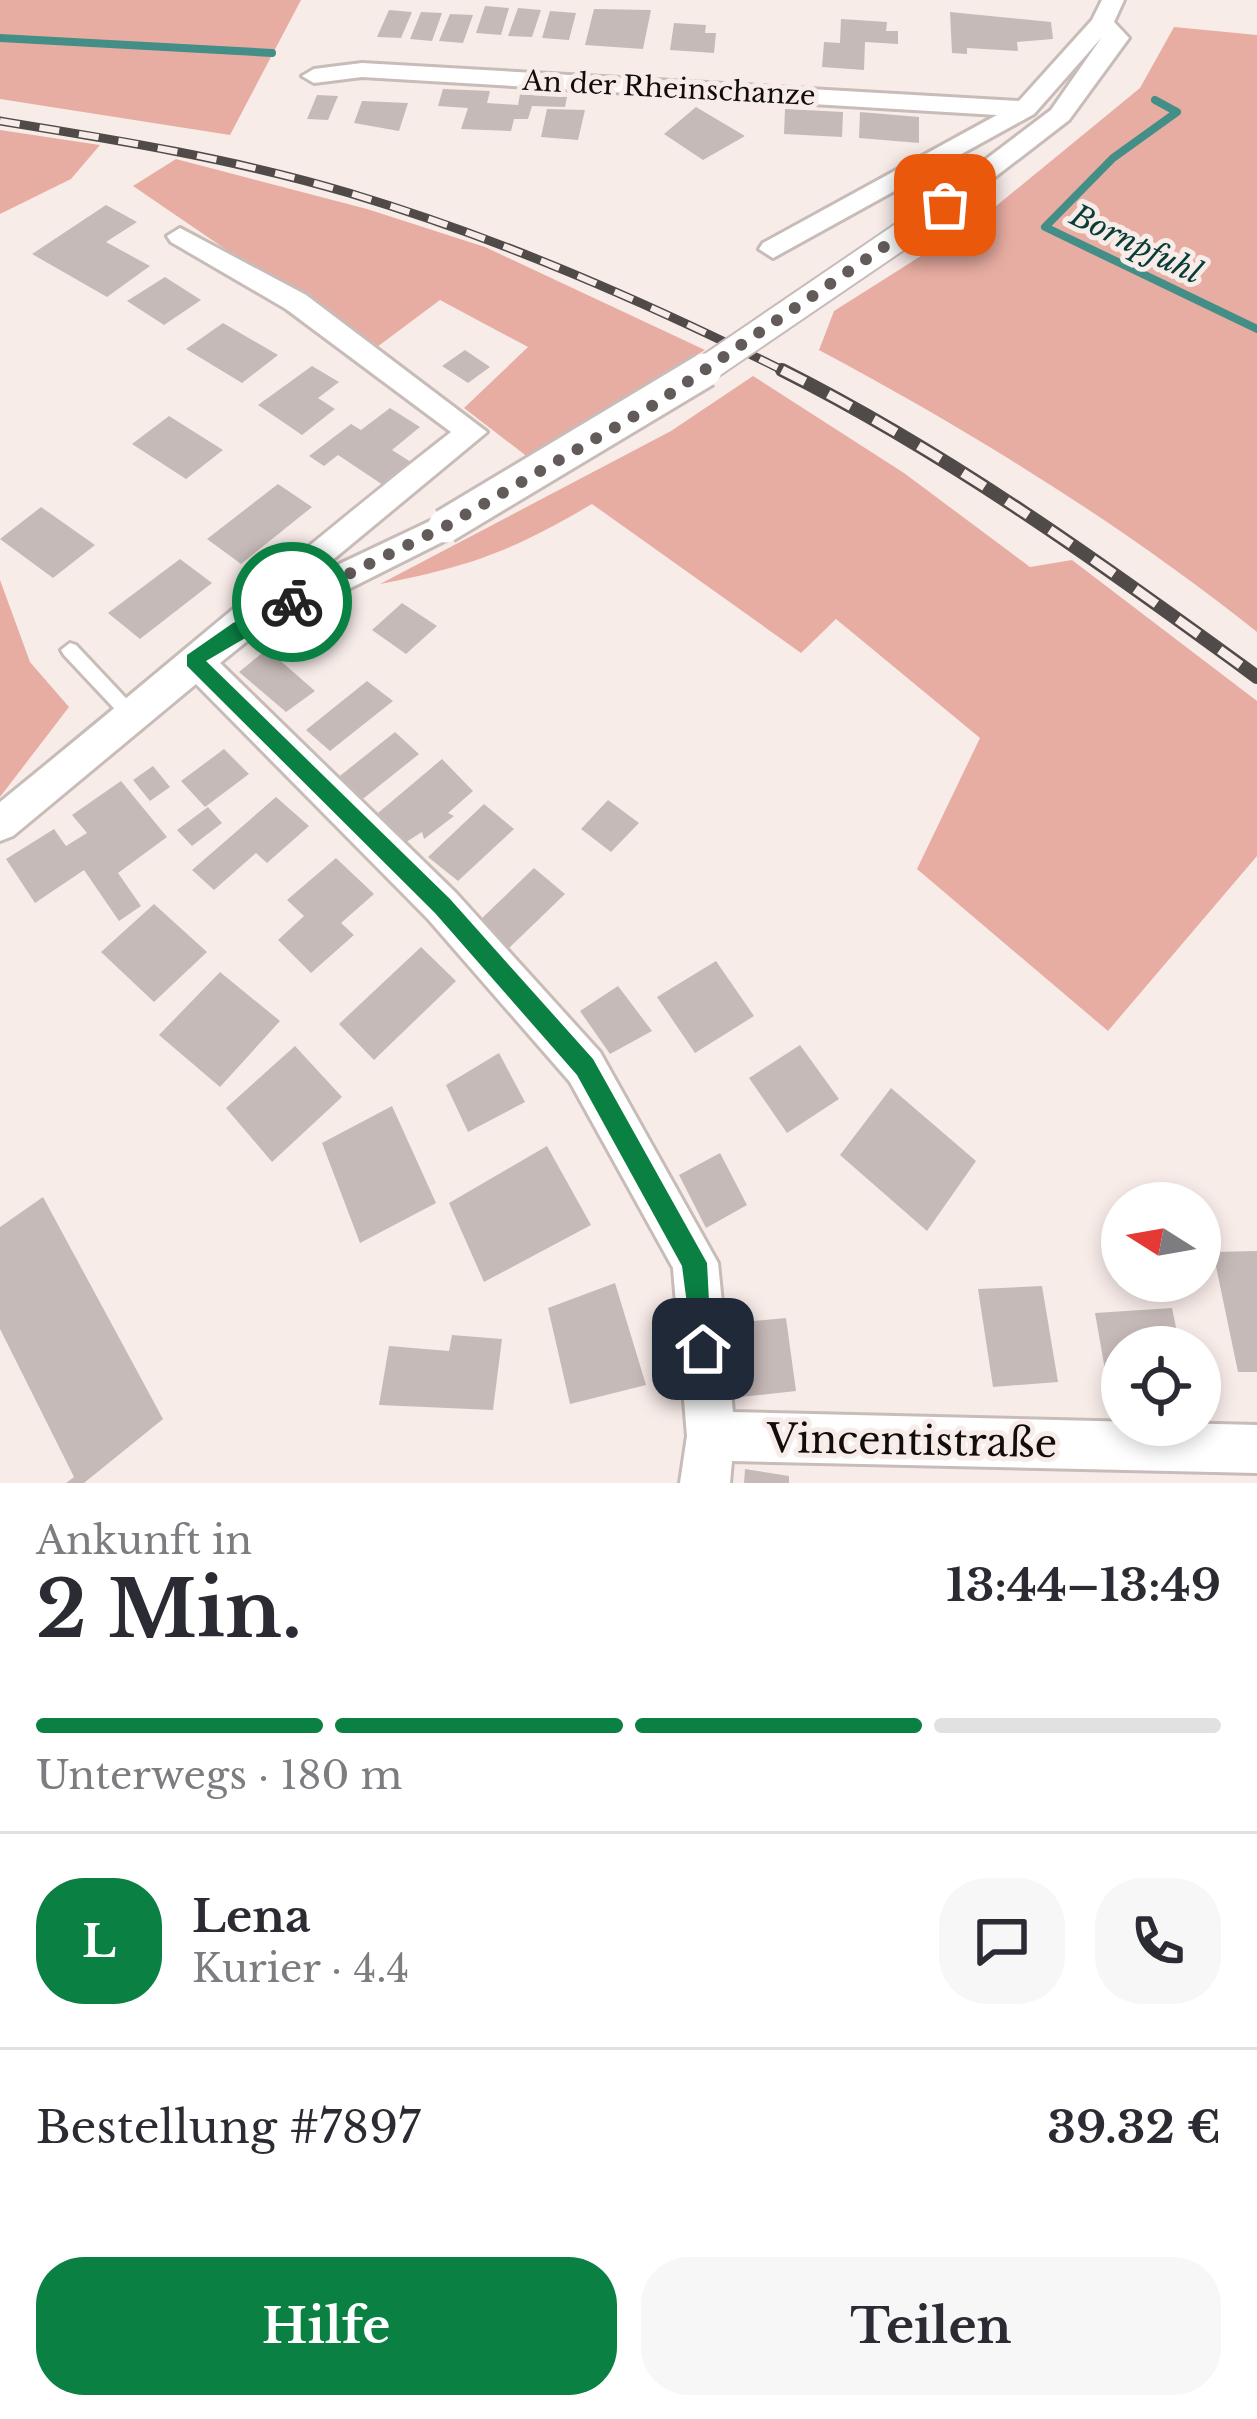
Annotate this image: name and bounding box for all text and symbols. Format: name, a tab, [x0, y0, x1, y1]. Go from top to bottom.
street label: An der Rheinschanze	[521, 64, 816, 112]
pin	[894, 154, 996, 256]
icon: bag	[912, 172, 978, 238]
water label: Bornpfuhl	[1064, 196, 1208, 292]
courier	[232, 542, 352, 662]
icon: bike	[259, 569, 325, 635]
north arrow	[1101, 1182, 1221, 1302]
map controls	[1101, 1182, 1221, 1446]
pin	[652, 1298, 754, 1400]
icon: home	[670, 1316, 736, 1382]
button: locate	[1101, 1326, 1221, 1446]
street label: Vincentistraße	[765, 1414, 1058, 1468]
text: Ankunft in	[36, 1516, 252, 1565]
text: 13:44–13:49	[946, 1557, 1221, 1613]
text: 2 Min.	[36, 1561, 302, 1658]
text: Unterwegs · 180 m	[36, 1751, 402, 1800]
button: chat	[939, 1878, 1065, 2004]
button: phone	[1095, 1878, 1221, 2004]
text: Lena	[192, 1888, 311, 1944]
text: L	[82, 1913, 116, 1969]
text: Kurier · 4.4	[192, 1944, 409, 1993]
text: Bestellung #7897	[36, 2099, 421, 2155]
text: 39.32 €	[1047, 2099, 1221, 2155]
button: Hilfe	[36, 2257, 617, 2395]
button: Teilen	[641, 2257, 1221, 2395]

